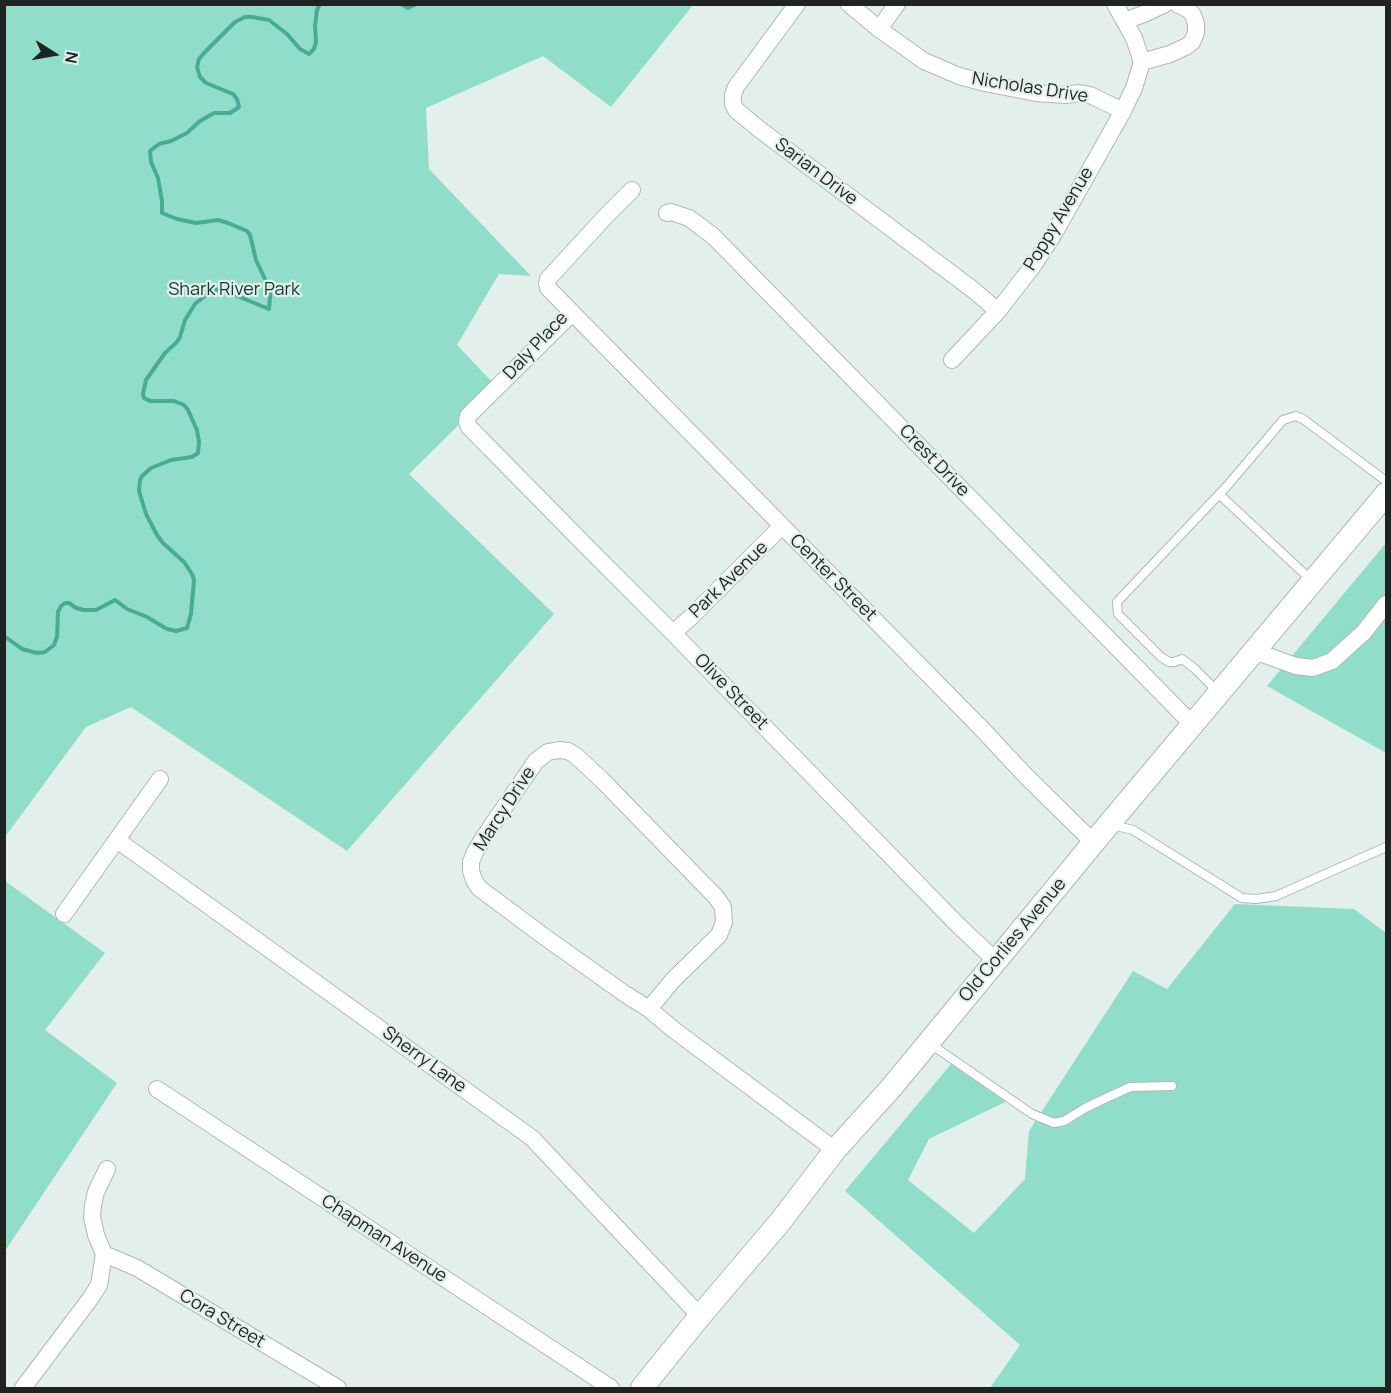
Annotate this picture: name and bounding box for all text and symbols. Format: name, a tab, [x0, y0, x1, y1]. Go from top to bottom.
north arrow	[24, 24, 84, 84]
text: N	[60, 50, 84, 65]
street label: Nicholas Drive	[970, 68, 1090, 108]
street label: Sarian Drive	[770, 134, 862, 210]
street label: Poppy Avenue	[1020, 163, 1098, 275]
park label: Shark River Park	[168, 279, 300, 301]
street label: Daly Place	[499, 308, 573, 384]
street label: Crest Drive	[894, 420, 974, 502]
street label: Center Street	[785, 530, 881, 626]
street label: Park Avenue	[685, 537, 773, 623]
street label: Olive Street	[689, 650, 773, 734]
street label: Marcy Drive	[470, 763, 540, 855]
street label: Old Corlies Avenue	[955, 874, 1071, 1006]
street label: Sherry Lane	[378, 1022, 470, 1098]
street label: Chapman Avenue	[317, 1190, 451, 1288]
street label: Cora Street	[175, 1285, 269, 1353]

